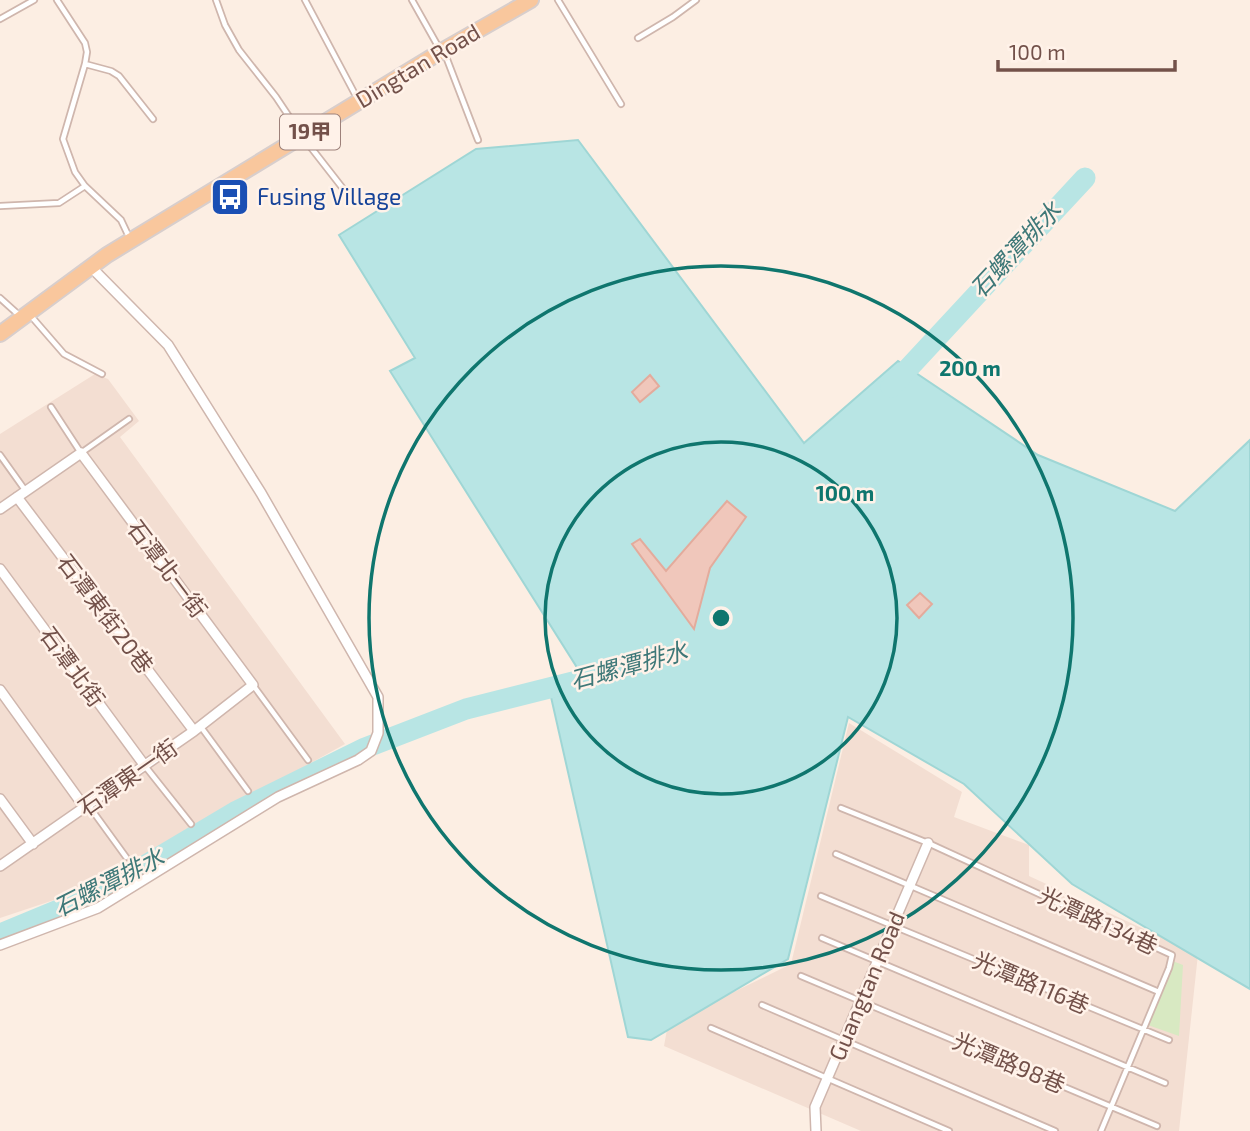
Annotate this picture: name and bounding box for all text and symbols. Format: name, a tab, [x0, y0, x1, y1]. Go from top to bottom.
street label: Dingtan Road	[350, 17, 485, 113]
scale bar	[998, 28, 1175, 72]
text: 100 m	[1009, 39, 1066, 64]
road number: 19甲	[280, 114, 340, 150]
bus stop icon: Fusing Village	[209, 176, 251, 218]
place label: Fusing Village	[257, 182, 401, 210]
water label: 石螺潭排水	[963, 194, 1067, 303]
text: 200 m	[939, 355, 1001, 380]
text: 100 m	[816, 480, 874, 505]
street label: 石潭北一街	[122, 514, 214, 623]
street label: 石潭東街20巷	[52, 548, 160, 678]
centre of rings	[709, 606, 733, 630]
street label: 石潭北街	[34, 621, 111, 712]
water label: 石螺潭排水	[567, 635, 691, 694]
street label: 石潭東一街	[72, 733, 183, 822]
water label: 石螺潭排水	[48, 841, 169, 922]
street label: 光潭路134巷	[1034, 880, 1162, 960]
street label: Guangtan Road	[822, 907, 910, 1064]
street label: 光潭路116巷	[969, 945, 1094, 1019]
street label: 光潭路98巷	[949, 1026, 1070, 1098]

